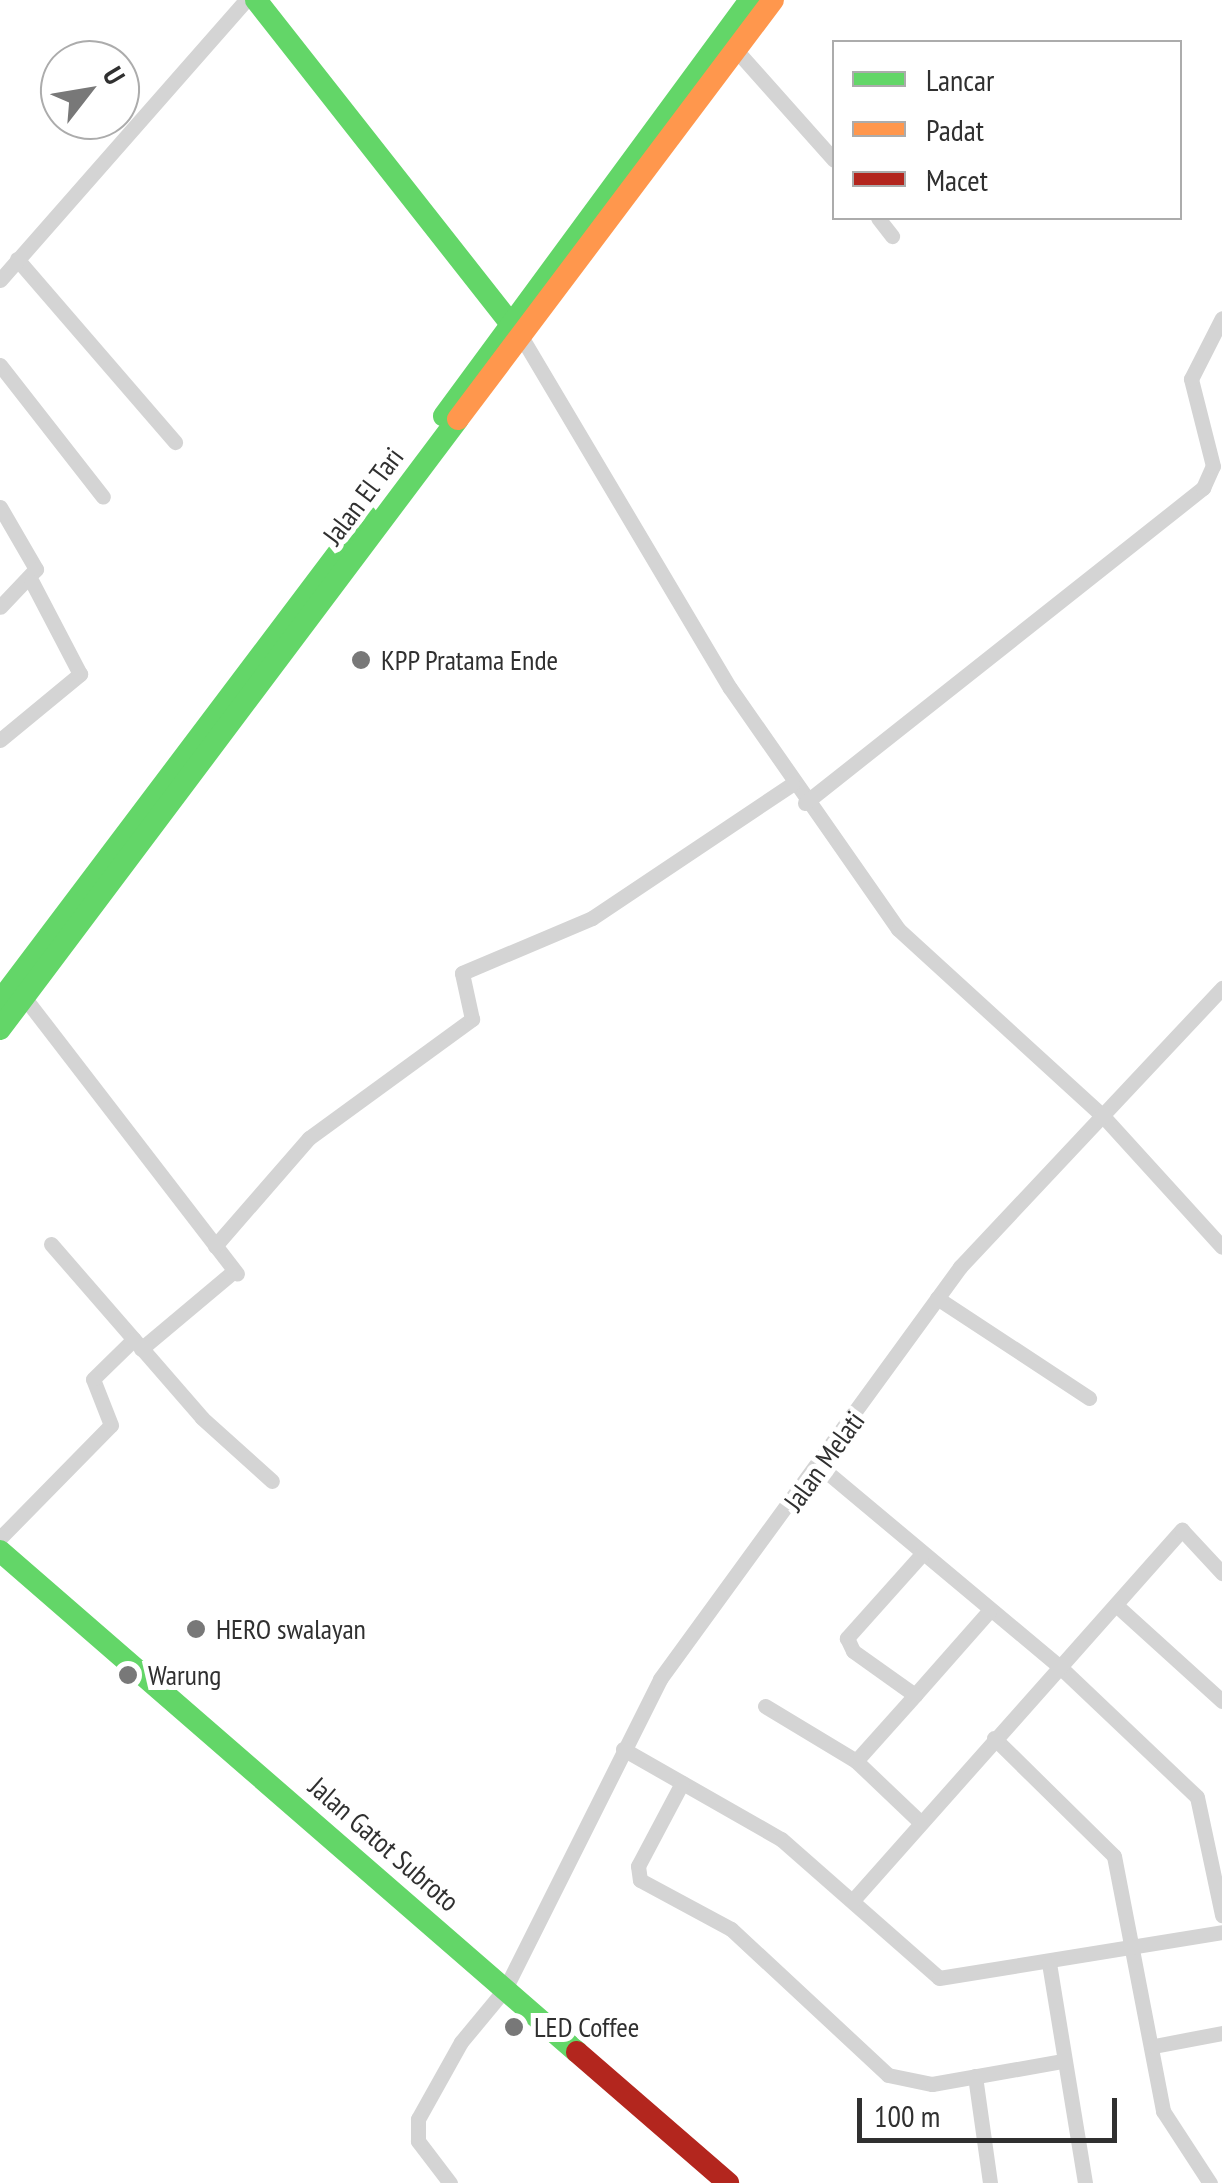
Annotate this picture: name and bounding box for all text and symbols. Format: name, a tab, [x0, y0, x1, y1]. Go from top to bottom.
north arrow	[40, 40, 140, 140]
legend	[832, 40, 1182, 220]
text: U	[95, 60, 134, 91]
text: Lancar	[926, 60, 994, 99]
text: Padat	[926, 110, 984, 149]
text: Macet	[926, 160, 988, 199]
street label: Jalan El Tari	[315, 441, 411, 551]
place label: KPP Pratama Ende	[381, 643, 559, 677]
marker: KPP Pratama Ende	[350, 649, 372, 671]
street label: Jalan Melati	[777, 1405, 871, 1517]
place label: HERO swalayan	[216, 1612, 366, 1646]
marker: HERO swalayan	[185, 1618, 207, 1640]
place label: Warung	[148, 1658, 221, 1692]
marker: Warung	[117, 1664, 139, 1686]
street label: Jalan Gatot Subroto	[302, 1770, 466, 1918]
place label: LED Coffee	[534, 2010, 639, 2044]
marker: LED Coffee	[503, 2016, 525, 2038]
scale bar	[862, 2078, 1122, 2140]
text: 100 m	[874, 2096, 940, 2135]

